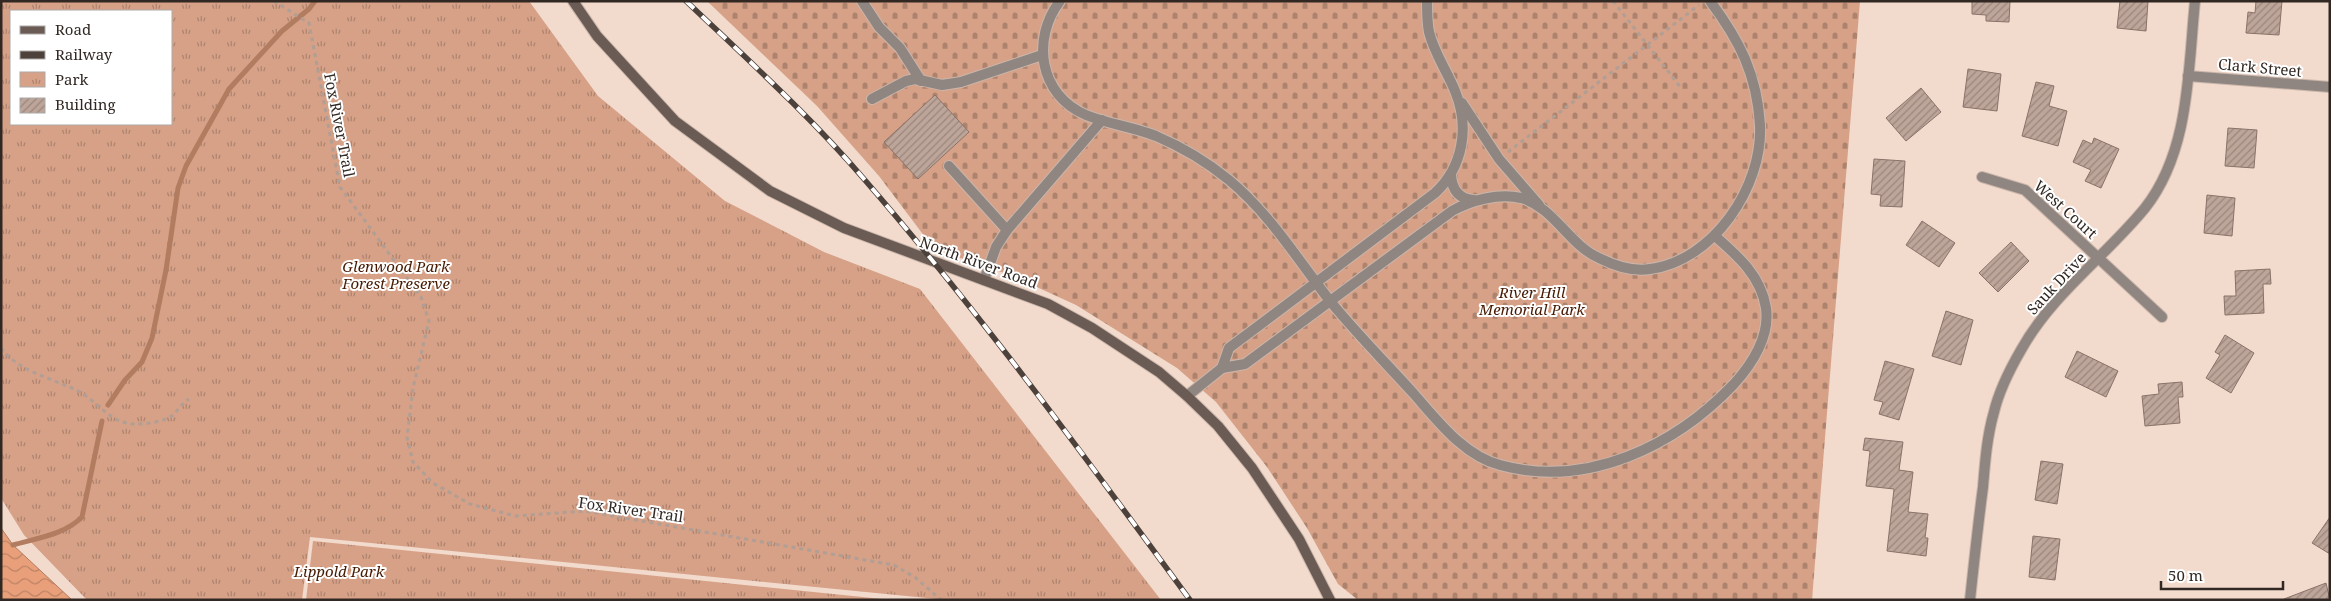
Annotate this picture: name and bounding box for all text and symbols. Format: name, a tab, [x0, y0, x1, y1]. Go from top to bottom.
legend	[10, 10, 172, 125]
text: Road	[55, 19, 91, 39]
text: Railway	[55, 44, 113, 64]
street label: Clark Street	[2217, 53, 2303, 81]
text: Park	[55, 69, 89, 89]
street label: Fox River Trail	[320, 71, 360, 179]
text: Building	[55, 94, 116, 114]
street label: West Court	[2030, 175, 2102, 243]
street label: North River Road	[917, 231, 1041, 293]
street label: Sauk Drive	[2022, 248, 2090, 318]
park label: Glenwood Park Forest Preserve	[341, 256, 450, 293]
park label: River Hill Memorial Park	[1478, 282, 1585, 319]
street label: Fox River Trail	[577, 492, 685, 526]
scale bar	[2161, 558, 2284, 590]
park label: Lippold Park	[293, 561, 385, 581]
text: 50 m	[2168, 565, 2203, 585]

